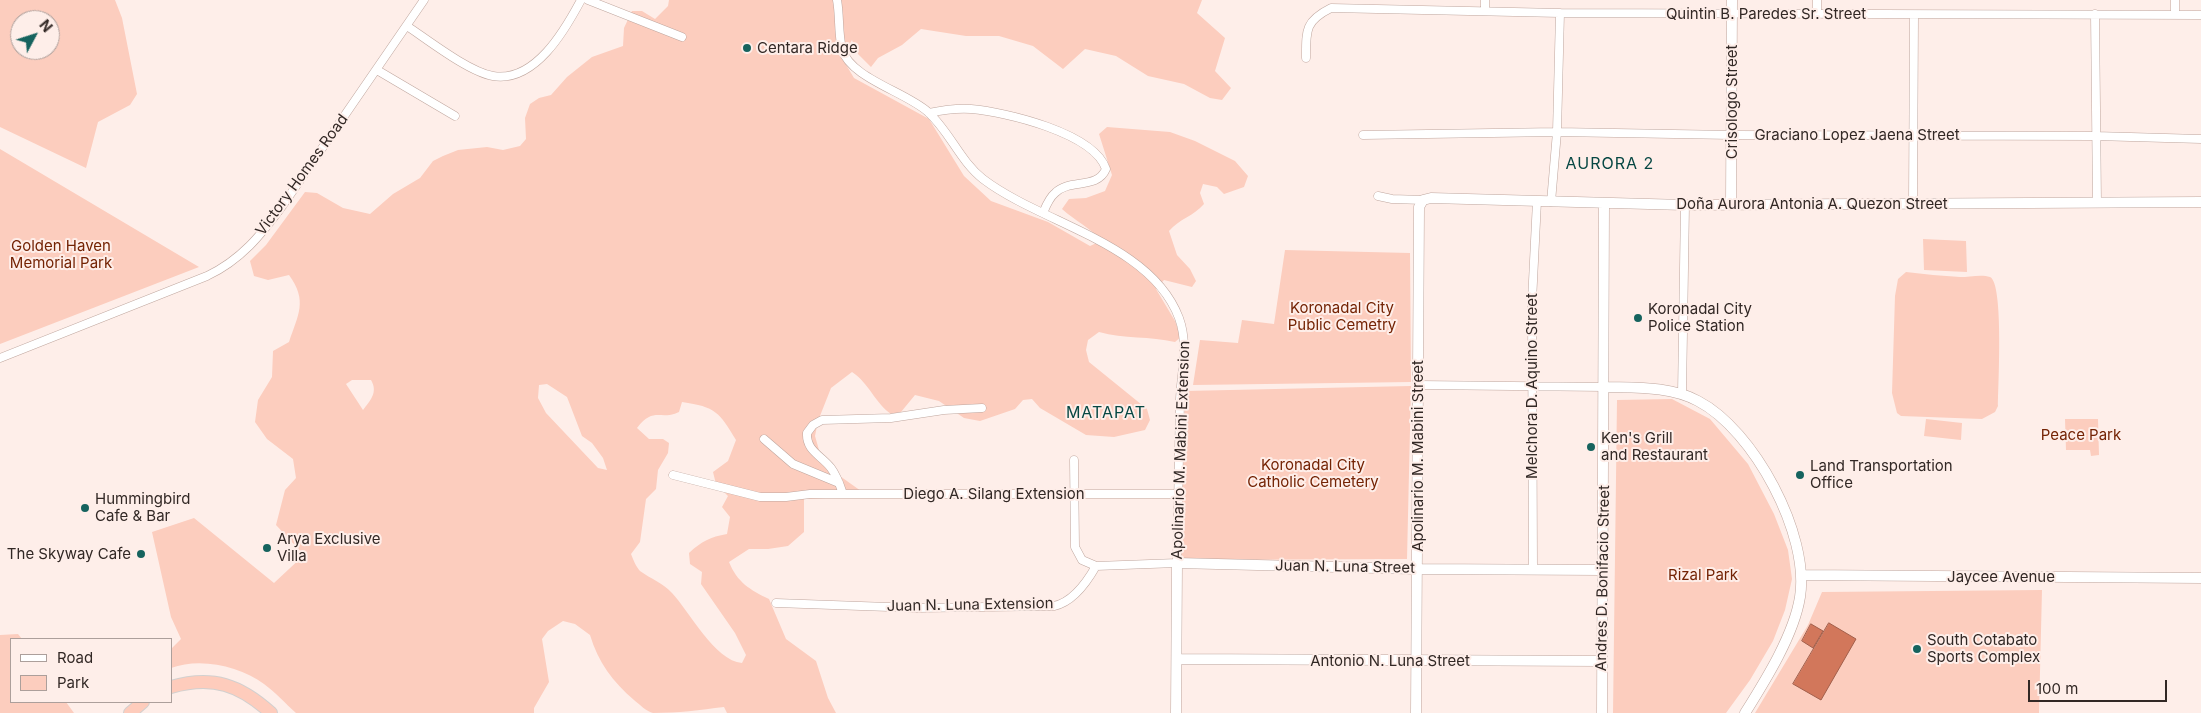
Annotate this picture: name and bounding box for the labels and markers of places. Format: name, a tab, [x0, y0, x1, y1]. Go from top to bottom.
place label: Centara Ridge	[757, 39, 858, 57]
marker: Centara Ridge	[741, 42, 753, 54]
place label: Koronadal City Police Station	[1648, 300, 1752, 335]
marker: Koronadal City Police Station	[1632, 312, 1644, 324]
place label: Ken's Grill and Restaurant	[1601, 429, 1708, 464]
marker: Ken's Grill and Restaurant	[1585, 441, 1597, 453]
place label: Land Transportation Office	[1810, 457, 1953, 492]
marker: Land Transportation Office	[1794, 469, 1806, 481]
place label: Hummingbird Cafe & Bar	[95, 490, 190, 525]
marker: Hummingbird Cafe & Bar	[79, 502, 91, 514]
place label: Arya Exclusive Villa	[277, 530, 381, 565]
marker: Arya Exclusive Villa	[261, 542, 273, 554]
place label: The Skyway Cafe	[7, 545, 131, 563]
marker: The Skyway Cafe	[135, 548, 147, 560]
place label: South Cotabato Sports Complex	[1927, 631, 2040, 666]
marker: South Cotabato Sports Complex	[1911, 643, 1923, 655]

